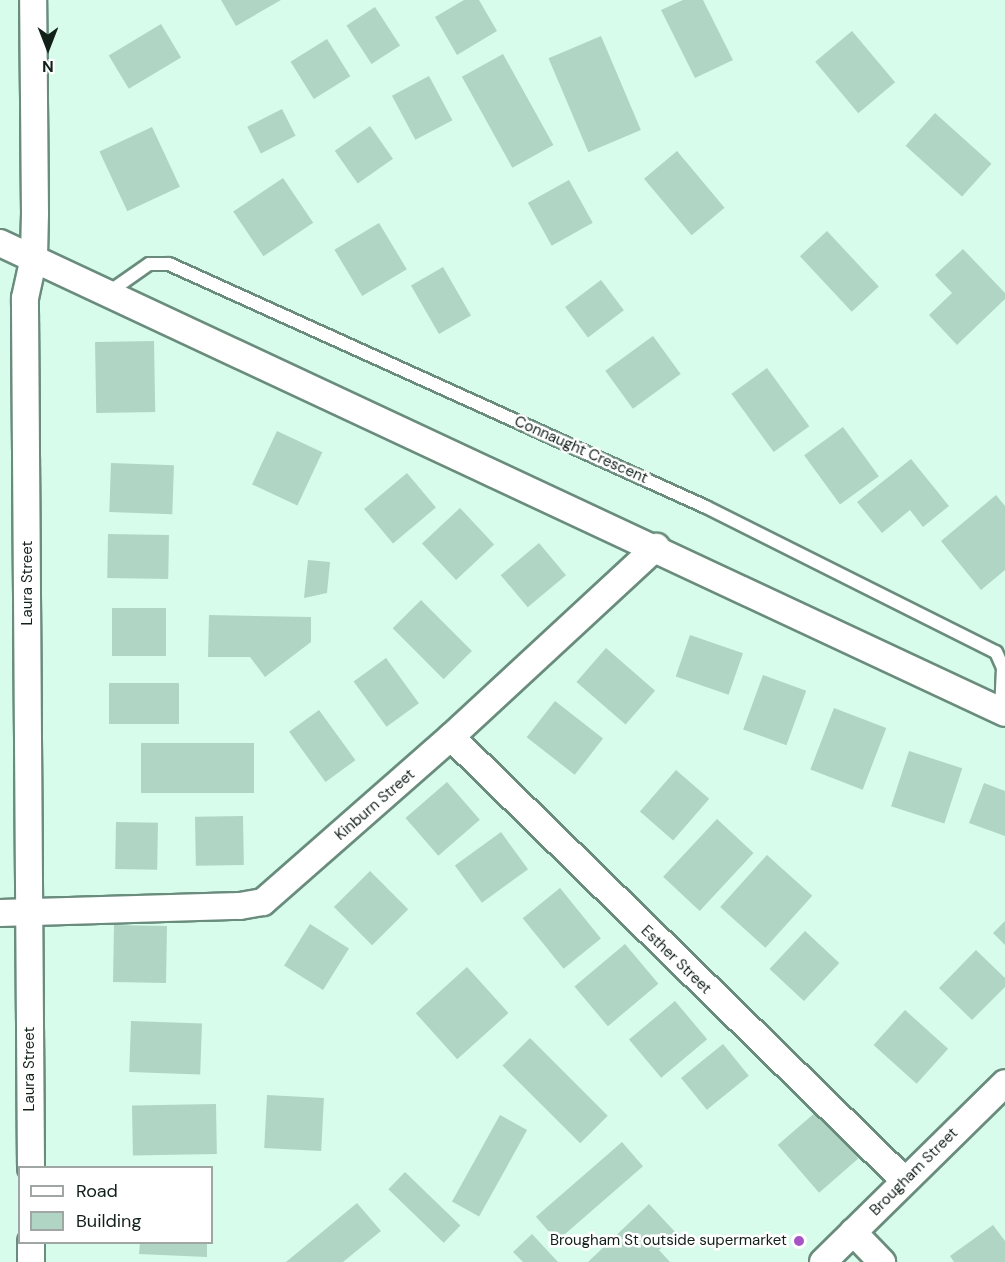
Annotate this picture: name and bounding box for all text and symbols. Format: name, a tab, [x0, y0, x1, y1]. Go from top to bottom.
north arrow	[18, 18, 78, 78]
text: N	[42, 56, 54, 77]
street label: Connaught Crescent	[511, 412, 651, 488]
street label: Laura Street	[19, 541, 37, 625]
street label: Kinburn Street	[332, 766, 418, 844]
street label: Esther Street	[637, 922, 715, 998]
street label: Laura Street	[21, 1027, 39, 1111]
street label: Brougham Street	[866, 1124, 962, 1220]
legend	[18, 1166, 213, 1244]
text: Road	[76, 1179, 118, 1203]
text: Building	[76, 1209, 141, 1233]
place label: Brougham St outside supermarket	[550, 1232, 787, 1250]
marker: Brougham St outside supermarket	[792, 1234, 806, 1248]

